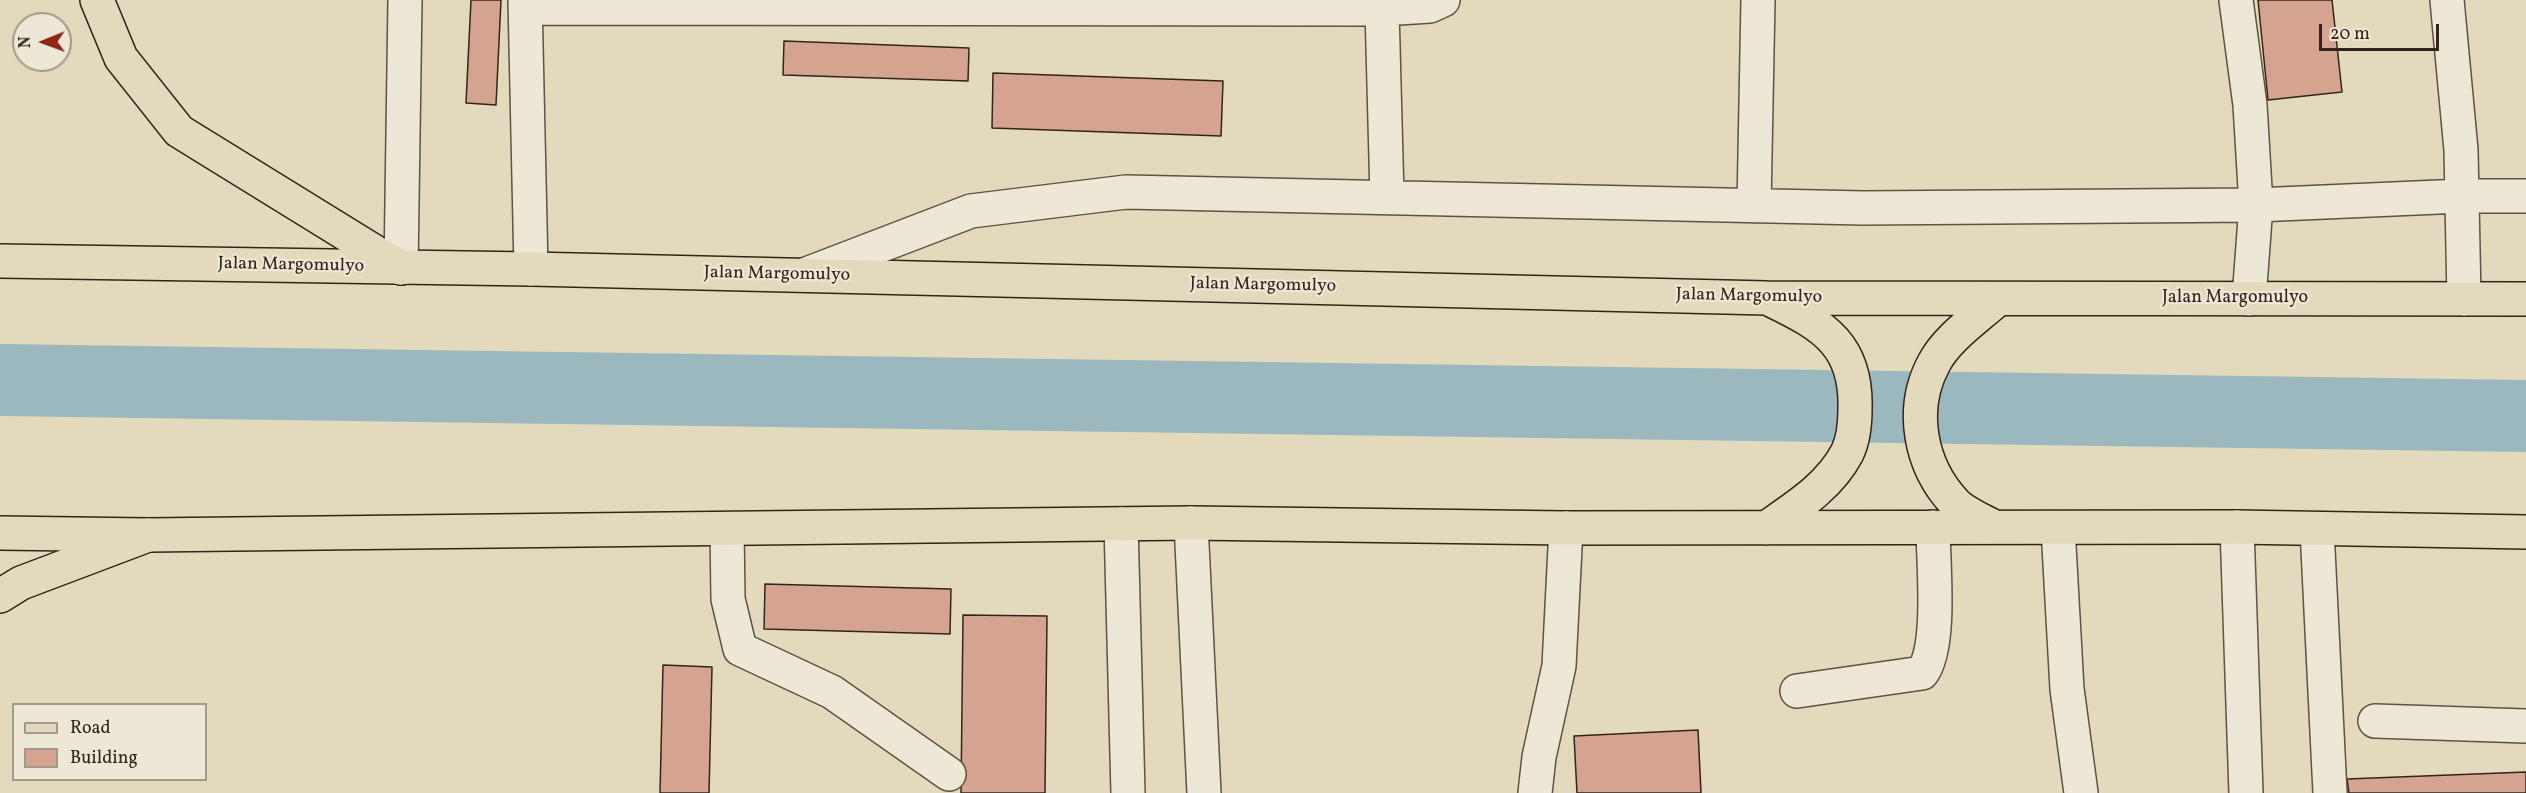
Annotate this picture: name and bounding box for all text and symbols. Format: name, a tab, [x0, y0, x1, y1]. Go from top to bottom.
north arrow	[12, 12, 72, 72]
scale bar	[2322, 12, 2442, 50]
text: 20 m	[2330, 22, 2370, 47]
text: N	[15, 36, 37, 48]
street label: Jalan Margomulyo	[218, 254, 364, 278]
street label: Jalan Margomulyo	[704, 263, 850, 287]
street label: Jalan Margomulyo	[1190, 274, 1336, 298]
street label: Jalan Margomulyo	[1676, 285, 1822, 309]
street label: Jalan Margomulyo	[2162, 288, 2308, 310]
legend	[12, 703, 207, 781]
text: Road	[70, 716, 111, 741]
text: Building	[70, 746, 138, 771]

